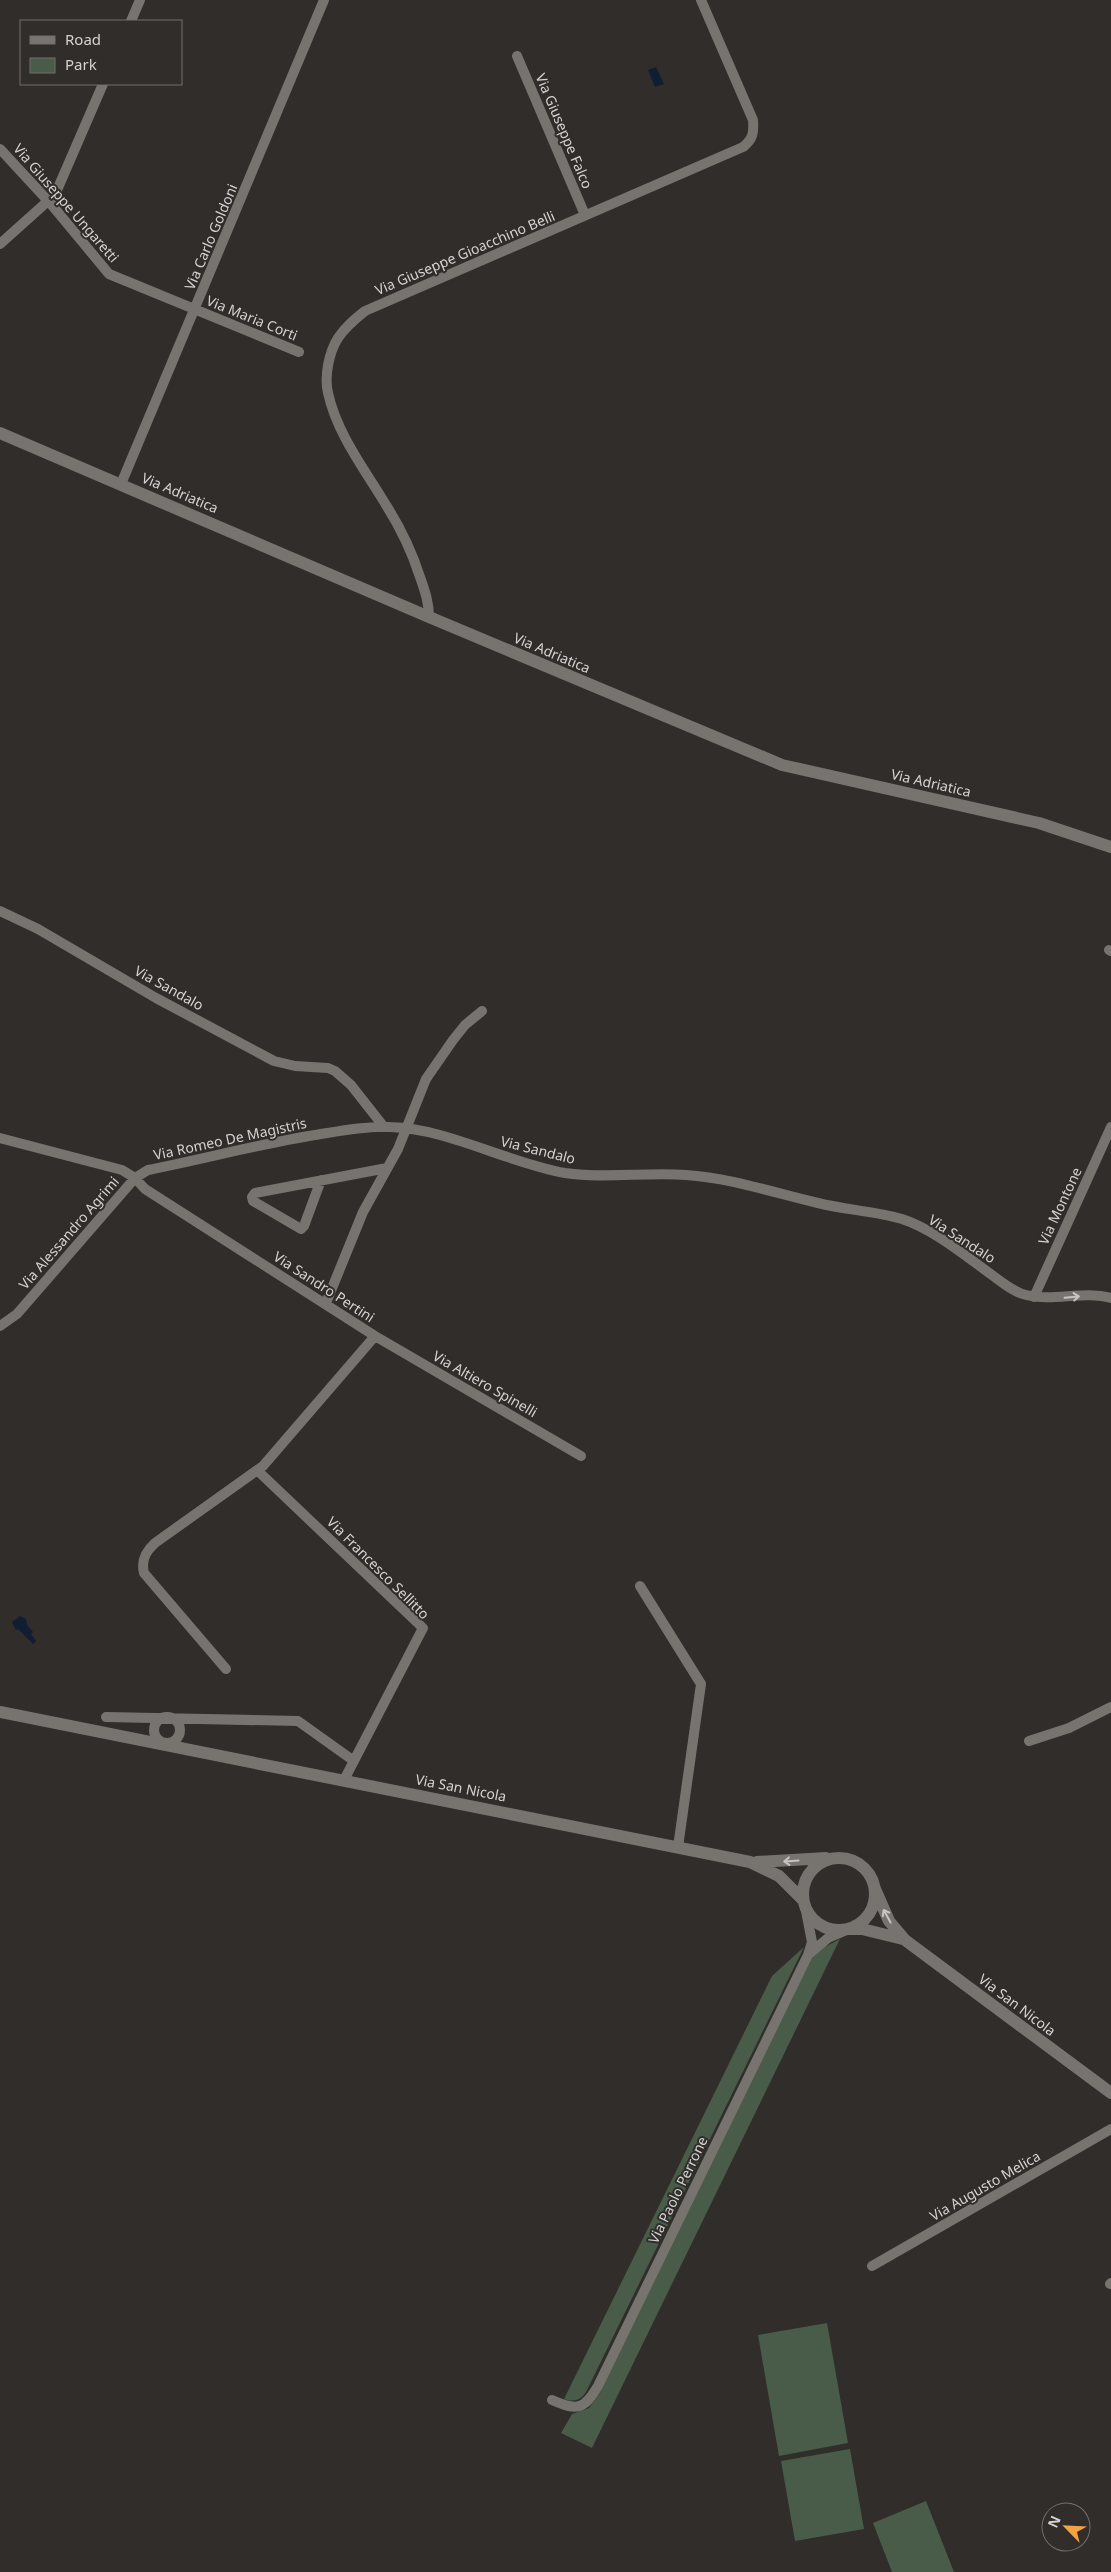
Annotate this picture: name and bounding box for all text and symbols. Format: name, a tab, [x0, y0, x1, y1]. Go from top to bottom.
legend	[20, 20, 182, 85]
text: Road	[65, 29, 101, 49]
text: Park	[65, 54, 97, 74]
street label: Via Giuseppe Falco	[532, 70, 597, 191]
street label: Via Giuseppe Ungaretti	[9, 139, 123, 266]
street label: Via Carlo Goldoni	[180, 181, 241, 293]
street label: Via Giuseppe Gioacchino Belli	[372, 206, 558, 299]
street label: Via Maria Corti	[204, 291, 301, 344]
street label: Via Adriatica	[139, 468, 221, 517]
street label: Via Adriatica	[511, 628, 593, 677]
street label: Via Adriatica	[889, 764, 973, 801]
street label: Via Sandalo	[131, 961, 207, 1014]
street label: Via Romeo De Magistris	[152, 1113, 309, 1164]
street label: Via Sandalo	[499, 1131, 577, 1168]
street label: Via Montone	[1033, 1164, 1086, 1248]
street label: Via Alessandro Agrimi	[14, 1172, 123, 1293]
street label: Via Sandalo	[925, 1210, 999, 1267]
street label: Via Sandro Pertini	[270, 1247, 379, 1326]
one-way arrow	[1064, 1292, 1080, 1301]
street label: Via Altiero Spinelli	[430, 1346, 541, 1421]
street label: Via Francesco Sellitto	[323, 1512, 434, 1623]
street label: Via San Nicola	[414, 1769, 508, 1806]
one-way arrow	[783, 1856, 799, 1866]
one-way arrow	[882, 1909, 891, 1924]
street label: Via San Nicola	[975, 1969, 1060, 2040]
street label: Via Paolo Perrone	[643, 2133, 712, 2246]
street label: Via Augusto Melica	[926, 2146, 1043, 2225]
north arrow	[1041, 2502, 1091, 2552]
text: N	[1043, 2512, 1065, 2531]

